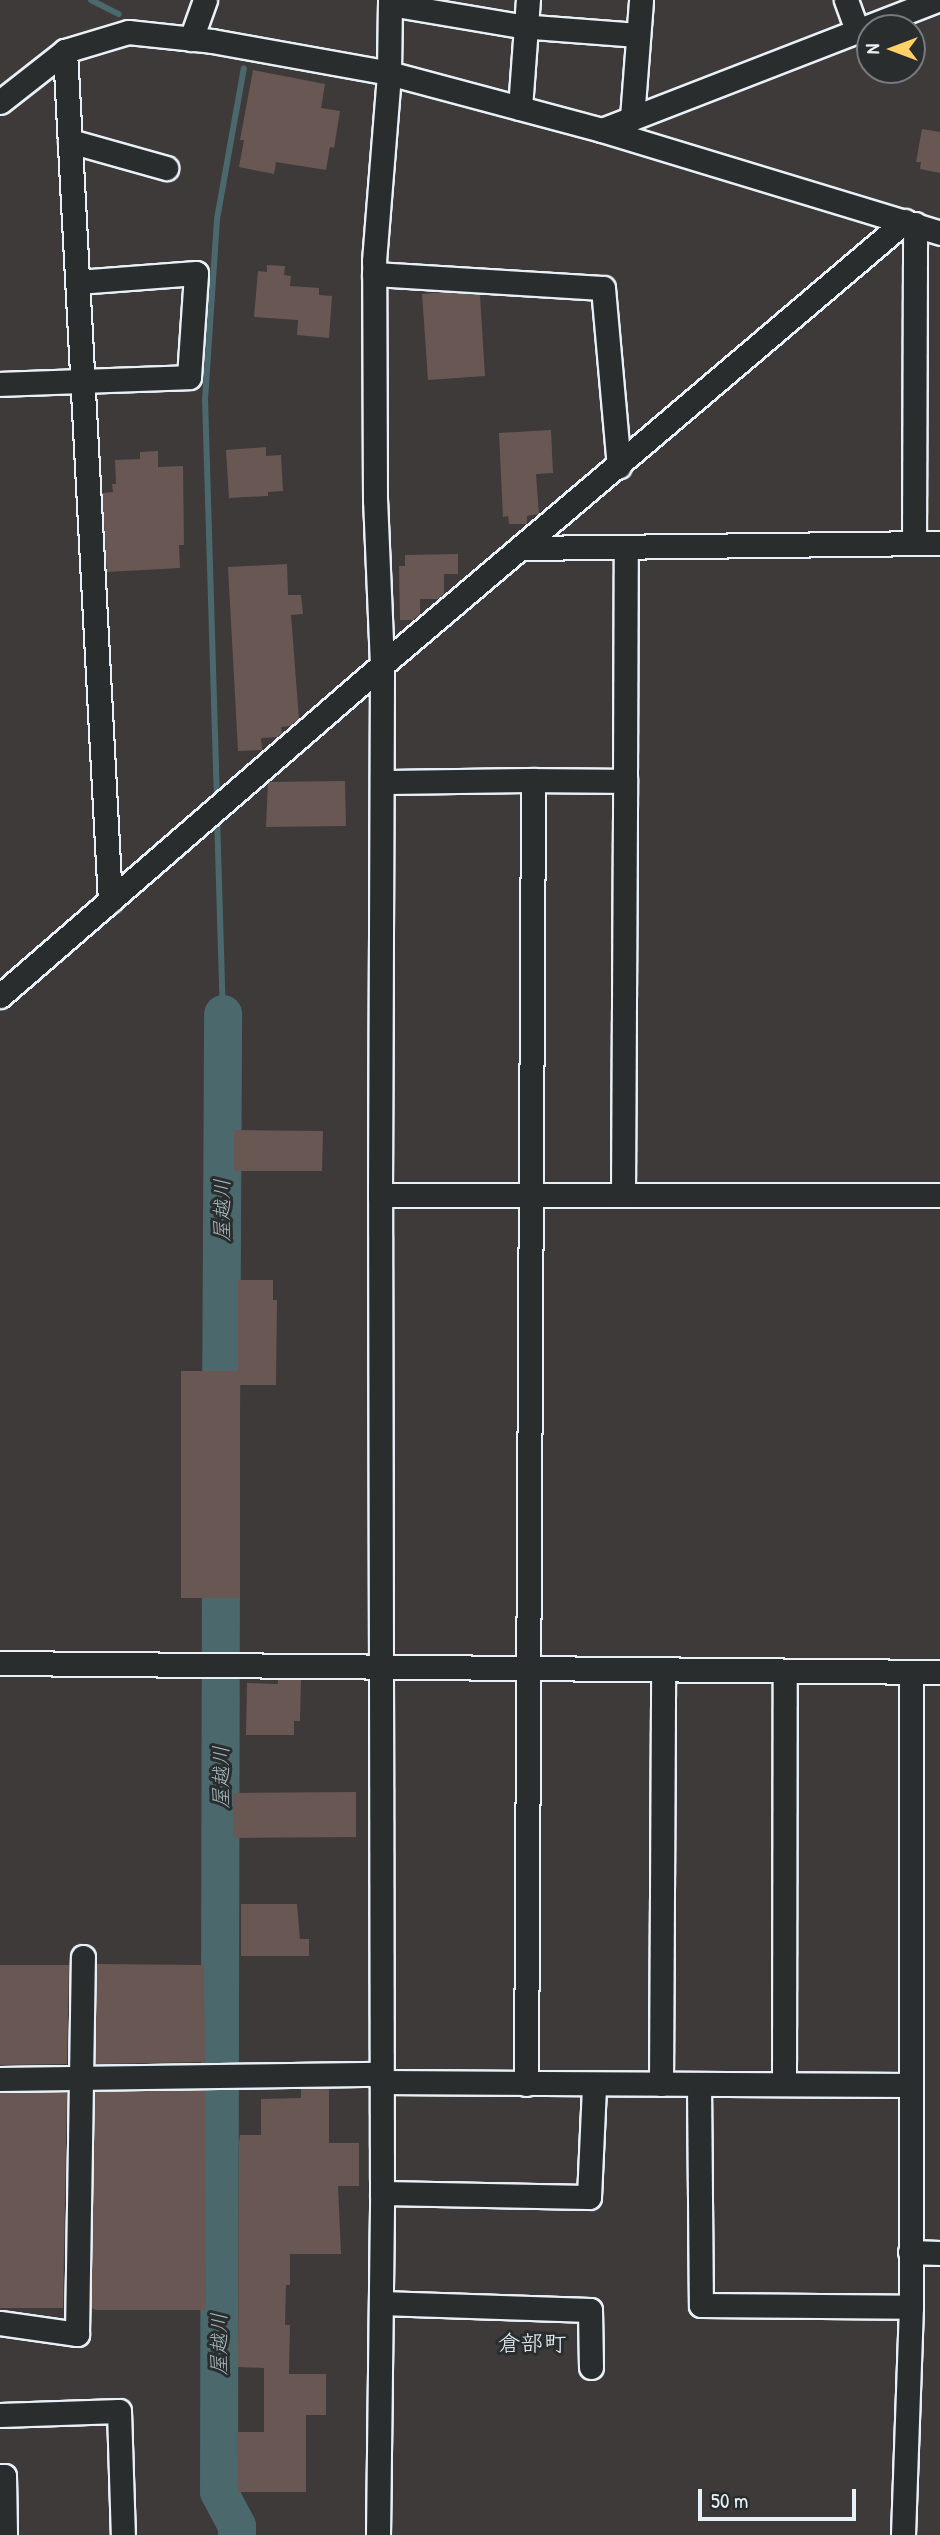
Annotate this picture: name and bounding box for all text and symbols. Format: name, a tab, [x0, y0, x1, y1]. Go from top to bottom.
north arrow	[856, 14, 926, 84]
text: N	[859, 44, 885, 54]
water label: 屋越川	[209, 1179, 235, 1241]
water label: 屋越川	[208, 1746, 234, 1808]
water label: 屋越川	[206, 2313, 232, 2375]
district label: 倉部町	[498, 2329, 566, 2357]
scale bar	[702, 2476, 860, 2520]
text: 50 m	[711, 2486, 748, 2515]

